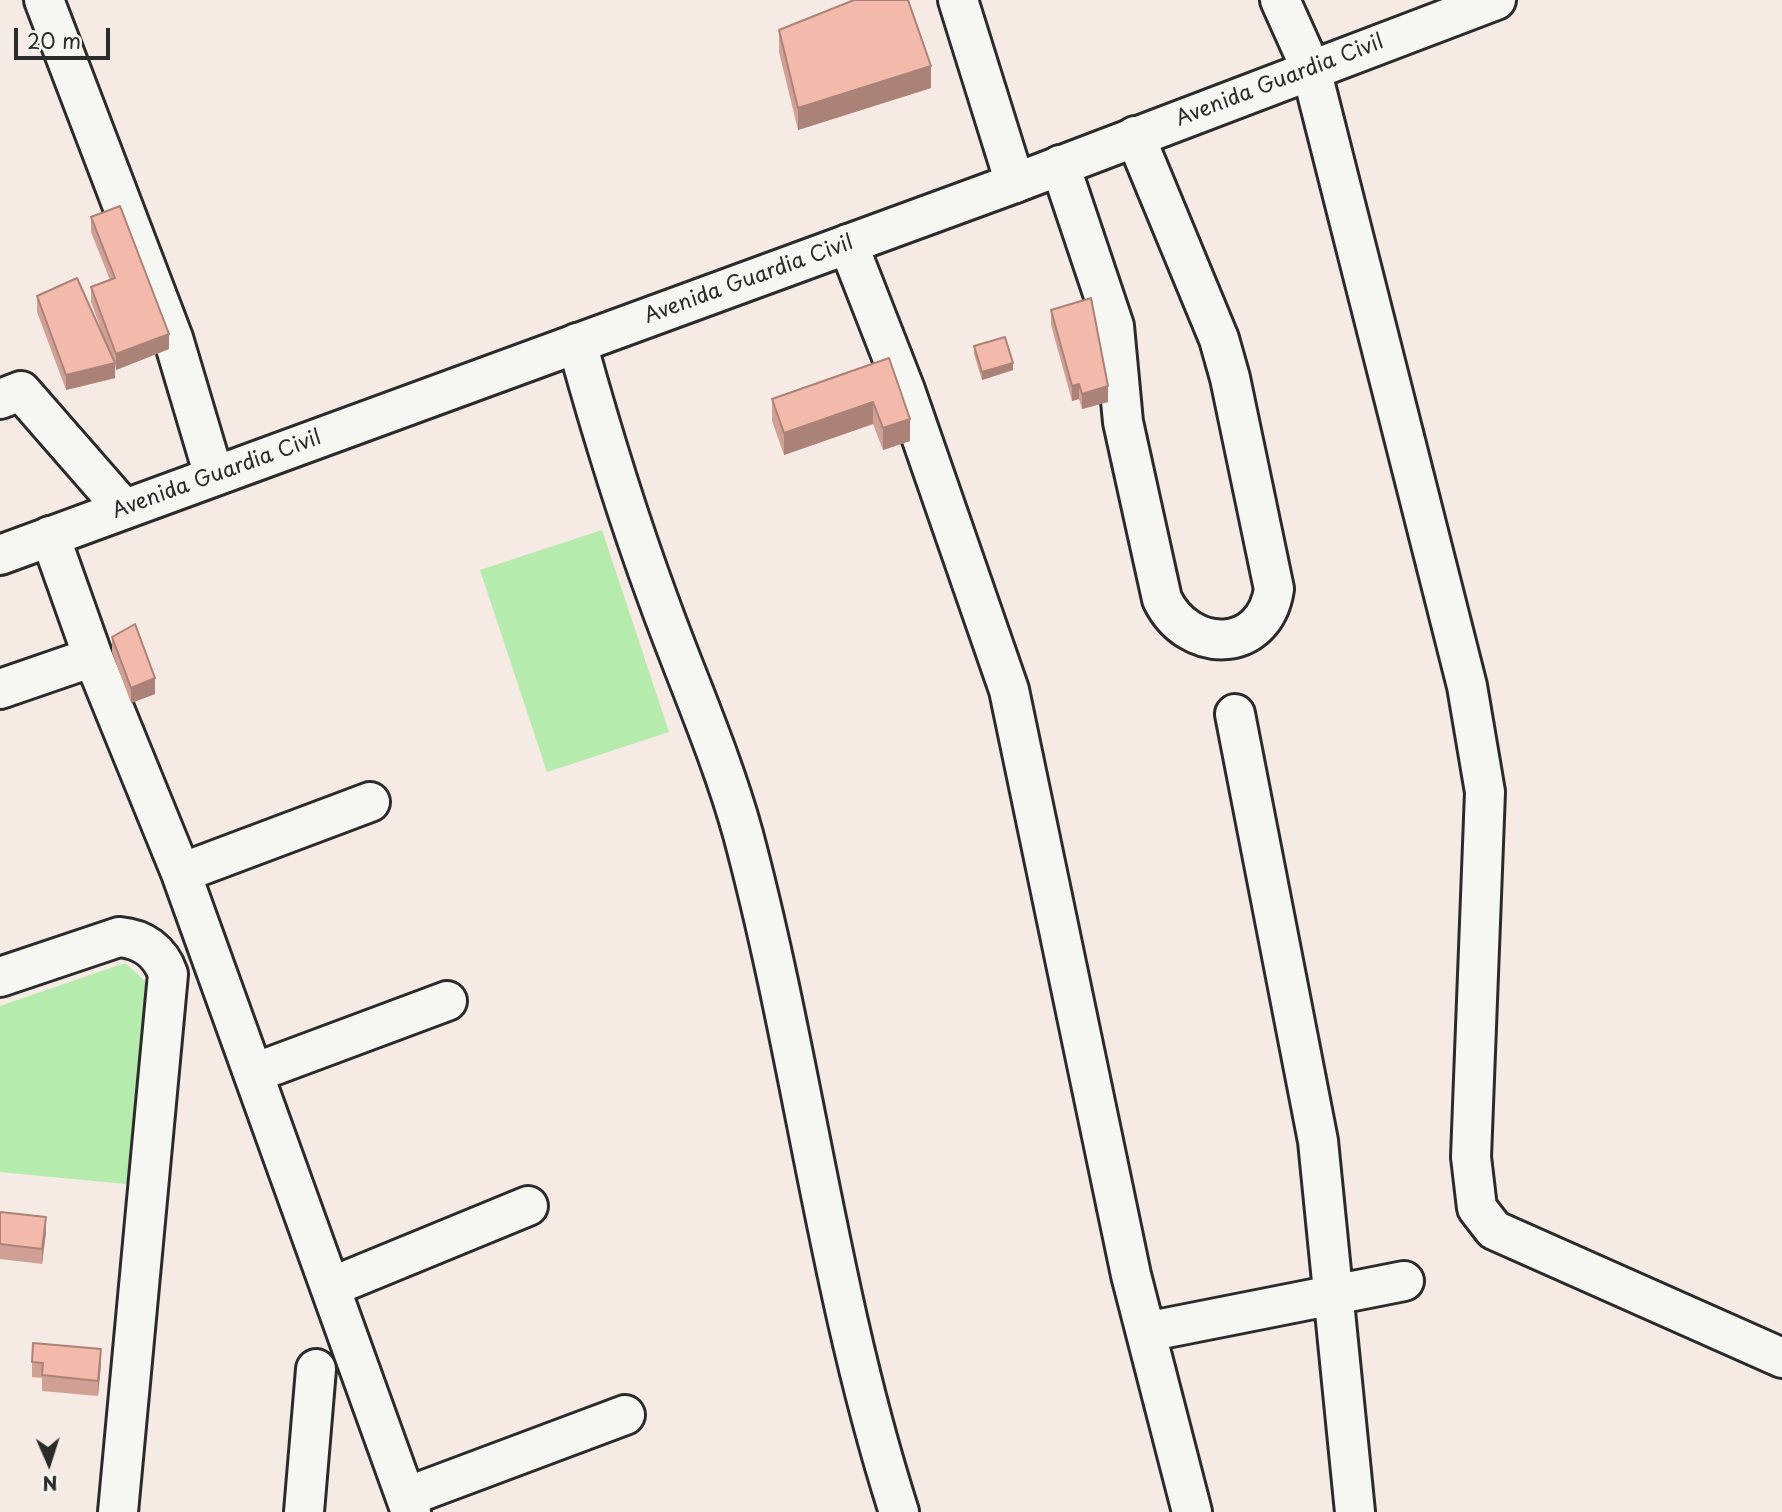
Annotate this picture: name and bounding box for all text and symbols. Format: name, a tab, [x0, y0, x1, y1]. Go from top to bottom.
scale bar	[18, 14, 114, 58]
text: 20 m	[27, 24, 81, 56]
street label: Avenida Guardia Civil	[1172, 30, 1388, 132]
street label: Avenida Guardia Civil	[641, 230, 857, 330]
street label: Avenida Guardia Civil	[109, 425, 325, 525]
north arrow	[14, 1428, 84, 1498]
text: N	[42, 1470, 58, 1498]

